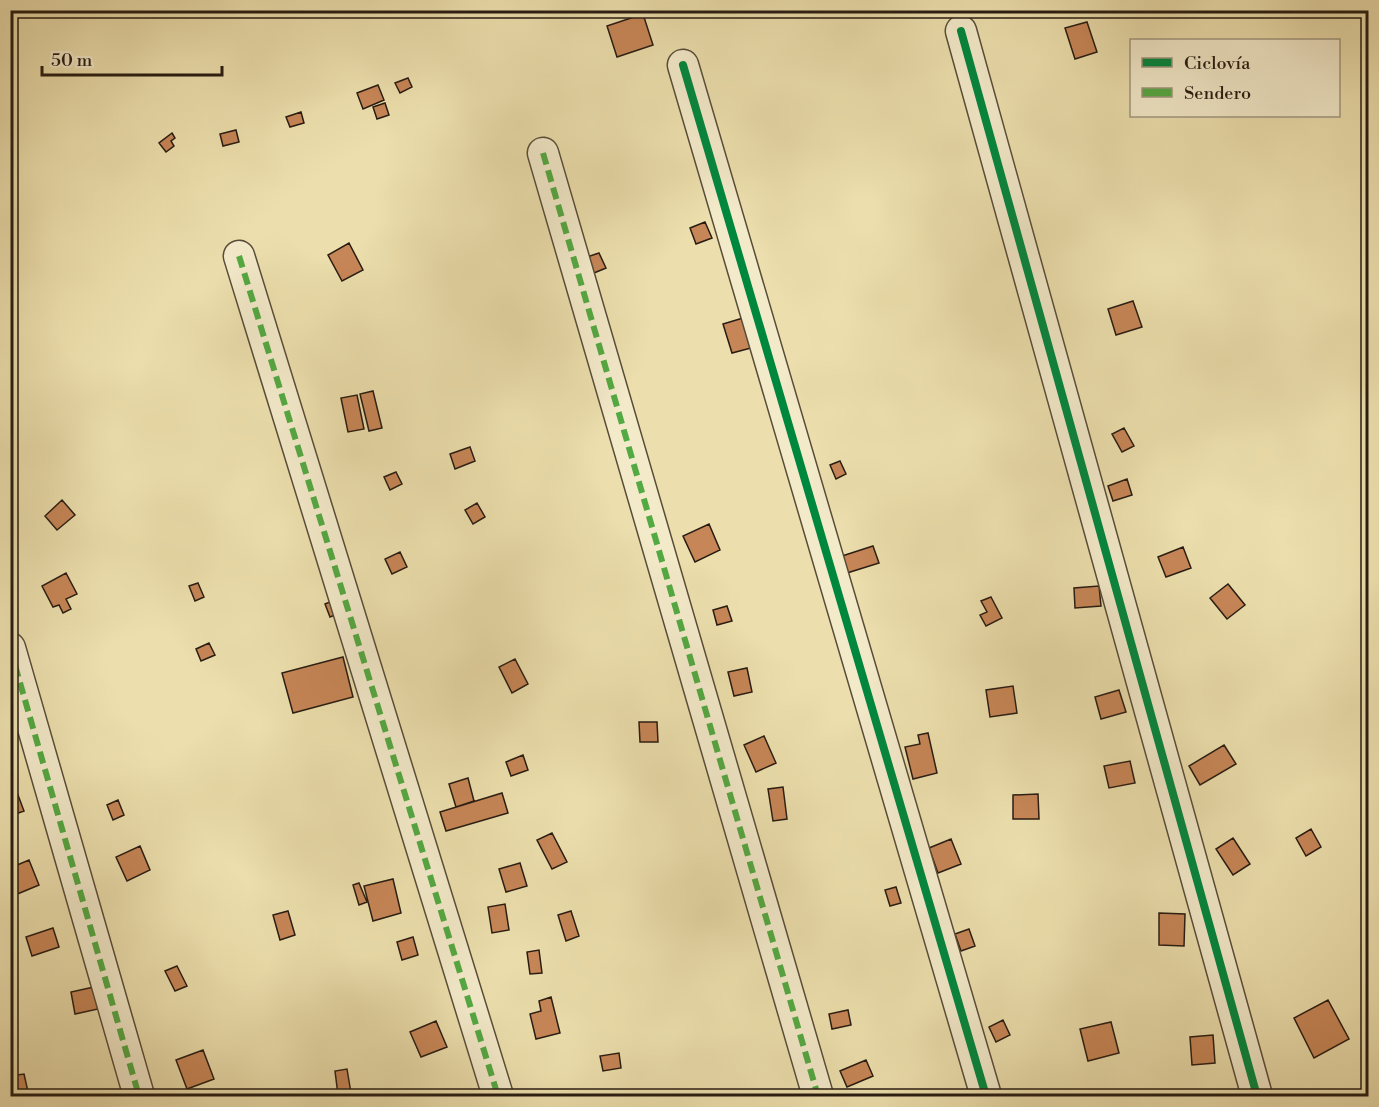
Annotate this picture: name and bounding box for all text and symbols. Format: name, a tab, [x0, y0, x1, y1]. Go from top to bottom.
scale bar	[42, 39, 222, 77]
legend	[1130, 39, 1340, 117]
text: 50 m	[51, 49, 93, 72]
text: Ciclovía	[1184, 52, 1251, 75]
text: Sendero	[1184, 82, 1251, 105]

